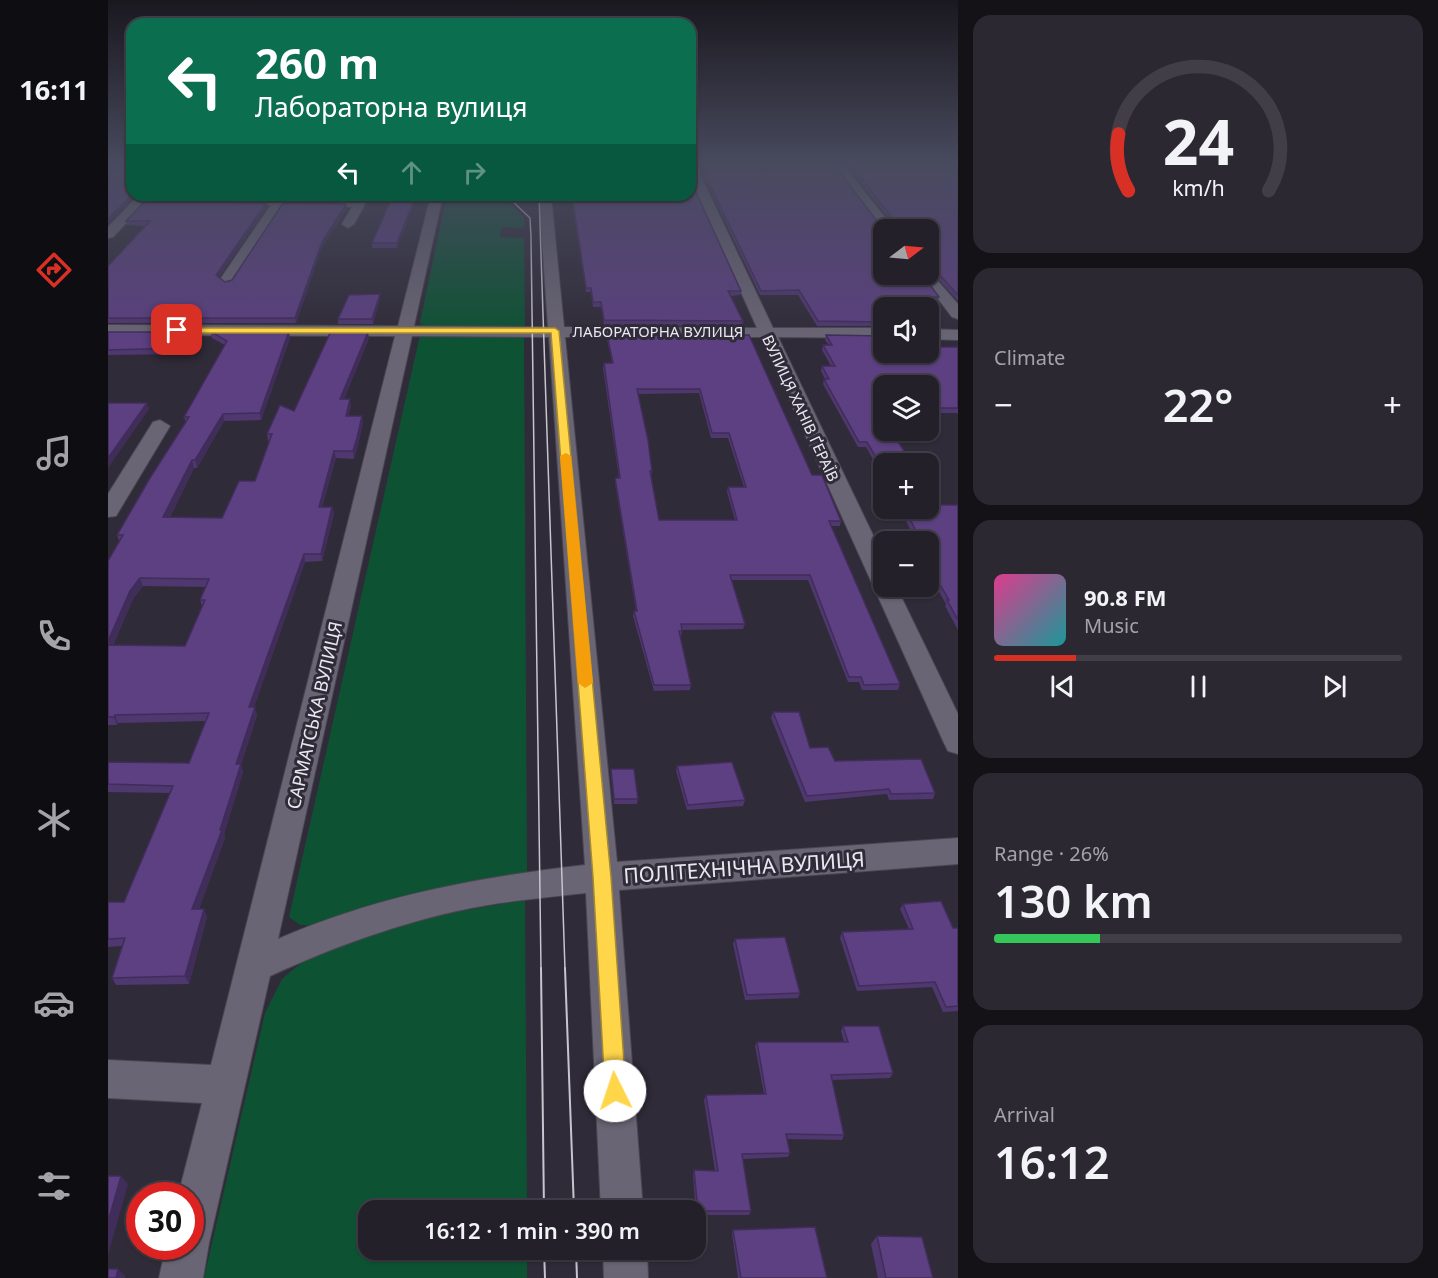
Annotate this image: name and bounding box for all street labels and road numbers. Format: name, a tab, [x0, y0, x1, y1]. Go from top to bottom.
street label: ЛАБОРАТОРНА ВУЛИЦЯ	[573, 321, 743, 341]
street label: ВУЛИЦЯ ХАНІВ ҐЕРАЇВ	[758, 331, 844, 485]
street label: САРМАТСЬКА ВУЛИЦЯ	[281, 619, 347, 811]
street label: ПОЛІТЕХНІЧНА ВУЛИЦЯ	[622, 845, 866, 889]

